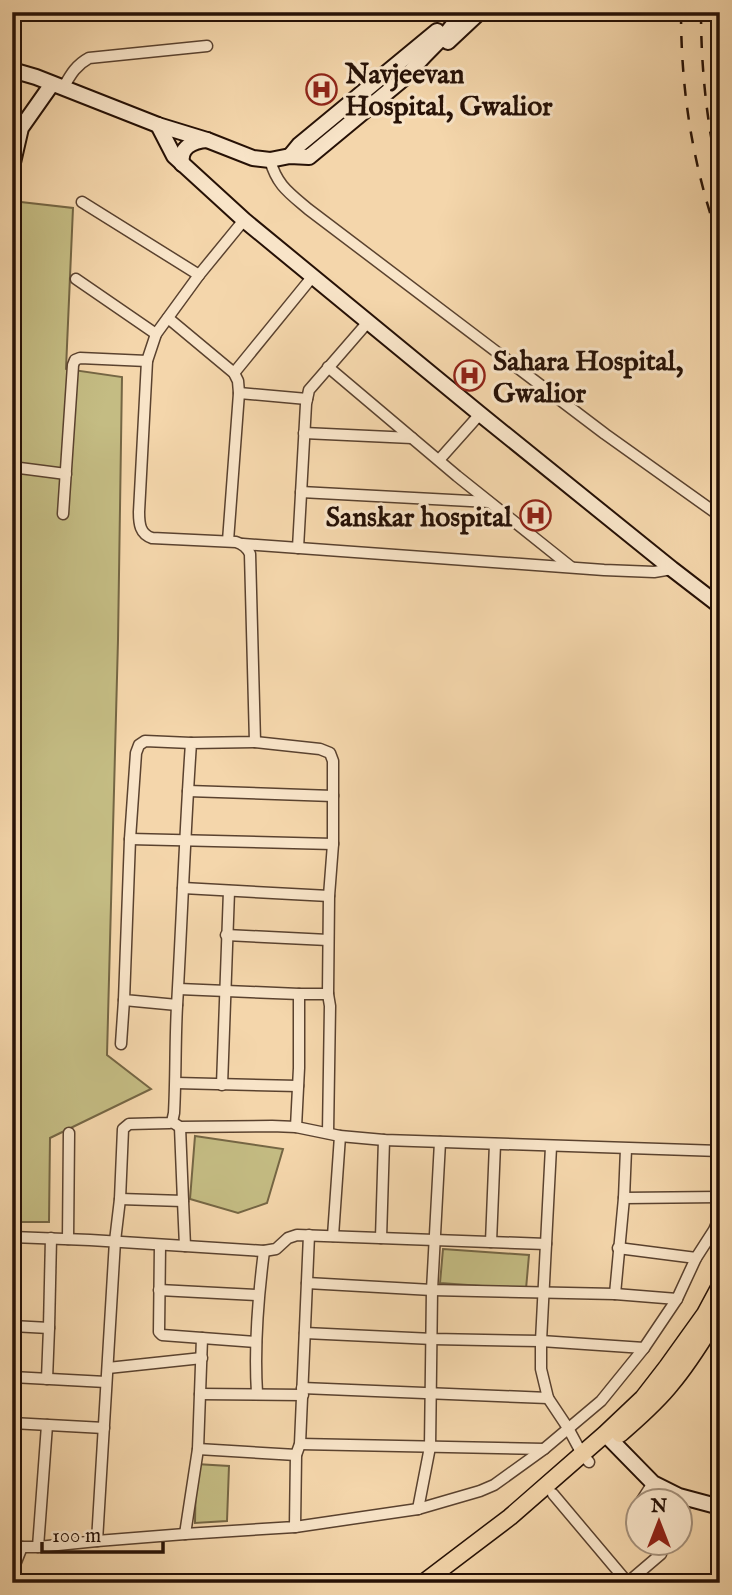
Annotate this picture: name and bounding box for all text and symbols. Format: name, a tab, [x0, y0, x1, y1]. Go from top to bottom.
place label: Navjeevan Hospital, Gwalior	[344, 58, 553, 125]
hospital icon: Navjeevan Hospital, Gwalior	[305, 72, 339, 106]
place label: Sahara Hospital, Gwalior	[493, 345, 684, 412]
hospital icon: Sahara Hospital, Gwalior	[453, 359, 487, 393]
hospital icon: Sanskar hospital	[518, 499, 552, 533]
place label: Sanskar hospital	[326, 501, 513, 536]
north arrow	[624, 1486, 694, 1556]
text: N	[650, 1495, 668, 1519]
scale bar	[42, 1511, 163, 1555]
text: 100 m	[52, 1523, 101, 1550]

